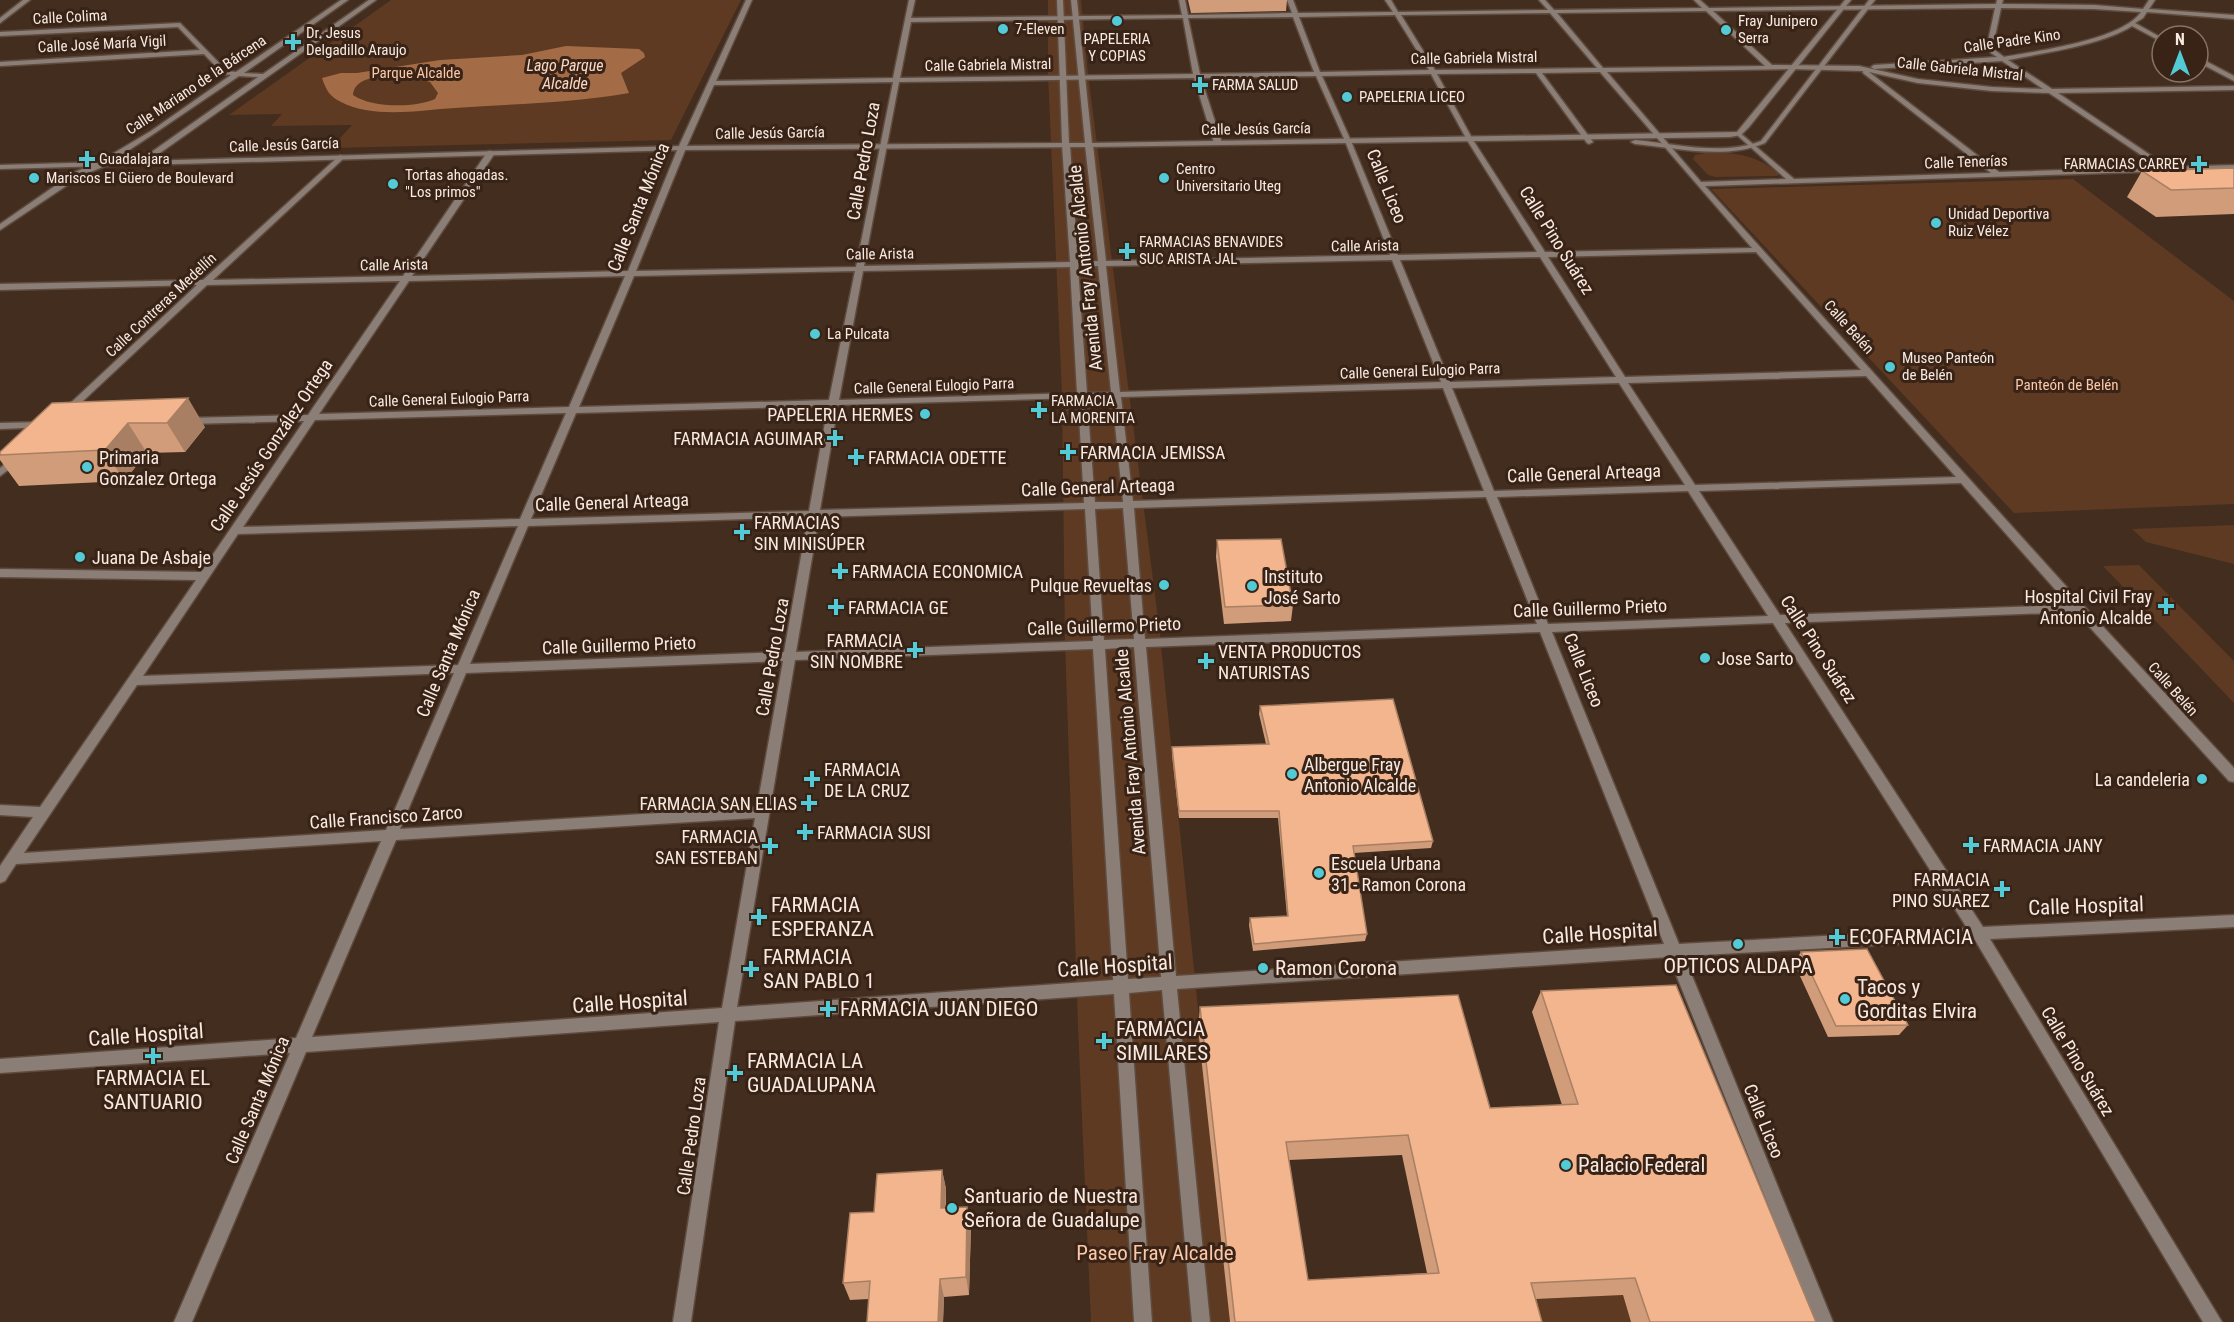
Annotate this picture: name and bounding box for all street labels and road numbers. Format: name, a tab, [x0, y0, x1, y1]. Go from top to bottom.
street label: Calle Colima	[32, 6, 108, 28]
street label: Calle Padre Kino	[1963, 25, 2061, 57]
street label: Calle Mariano de la Bárcena	[122, 31, 270, 139]
street label: Calle José María Vigil	[37, 32, 167, 56]
street label: Calle Gabriela Mistral	[1411, 48, 1537, 68]
street label: Calle Gabriela Mistral	[1896, 53, 2024, 85]
street label: Calle Gabriela Mistral	[925, 55, 1051, 75]
street label: Calle Pedro Loza	[842, 100, 884, 222]
street label: Calle Jesús García	[1201, 119, 1311, 139]
street label: Calle Jesús García	[715, 123, 825, 143]
street label: Calle Jesús García	[229, 134, 339, 156]
street label: Calle Santa Mónica	[603, 140, 673, 274]
street label: Calle Liceo	[1363, 146, 1411, 226]
street label: Calle Tenerías	[1924, 152, 2008, 172]
street label: Avenida Fray Antonio Alcalde	[1064, 164, 1106, 372]
street label: Calle Pino Suárez	[1515, 182, 1599, 298]
street label: Calle Arista	[1331, 236, 1399, 256]
street label: Calle Arista	[846, 244, 914, 264]
street label: Calle Contreras Medellín	[102, 249, 220, 361]
street label: Calle Arista	[360, 255, 428, 275]
street label: Calle Belén	[1820, 296, 1878, 358]
street label: Calle Jesús González Ortega	[205, 355, 337, 535]
street label: Calle General Eulogio Parra	[1340, 359, 1500, 383]
street label: Calle General Eulogio Parra	[854, 374, 1014, 398]
street label: Calle General Eulogio Parra	[369, 387, 529, 411]
street label: Calle General Arteaga	[1507, 460, 1661, 486]
street label: Calle General Arteaga	[1021, 474, 1175, 500]
street label: Calle General Arteaga	[535, 489, 689, 515]
street label: Calle Santa Mónica	[412, 586, 484, 720]
street label: Calle Pino Suárez	[1776, 591, 1862, 707]
street label: Calle Guillermo Prieto	[1513, 595, 1667, 621]
street label: Calle Pedro Loza	[751, 596, 793, 718]
street label: Calle Guillermo Prieto	[1027, 613, 1181, 639]
street label: Calle Liceo	[1560, 630, 1608, 710]
street label: Calle Guillermo Prieto	[542, 632, 696, 658]
street label: Avenida Fray Antonio Alcalde	[1111, 648, 1149, 856]
street label: Calle Belén	[2144, 658, 2202, 720]
street label: Calle Francisco Zarco	[309, 801, 463, 833]
street label: Calle Hospital	[2028, 892, 2144, 920]
street label: Calle Hospital	[1541, 917, 1659, 949]
street label: Calle Hospital	[1056, 950, 1174, 982]
street label: Calle Hospital	[571, 986, 689, 1018]
street label: Calle Pino Suárez	[2037, 1002, 2119, 1120]
street label: Calle Hospital	[87, 1019, 205, 1051]
street label: Calle Santa Mónica	[221, 1033, 293, 1167]
street label: Calle Pedro Loza	[672, 1075, 710, 1197]
street label: Calle Liceo	[1740, 1081, 1788, 1161]

